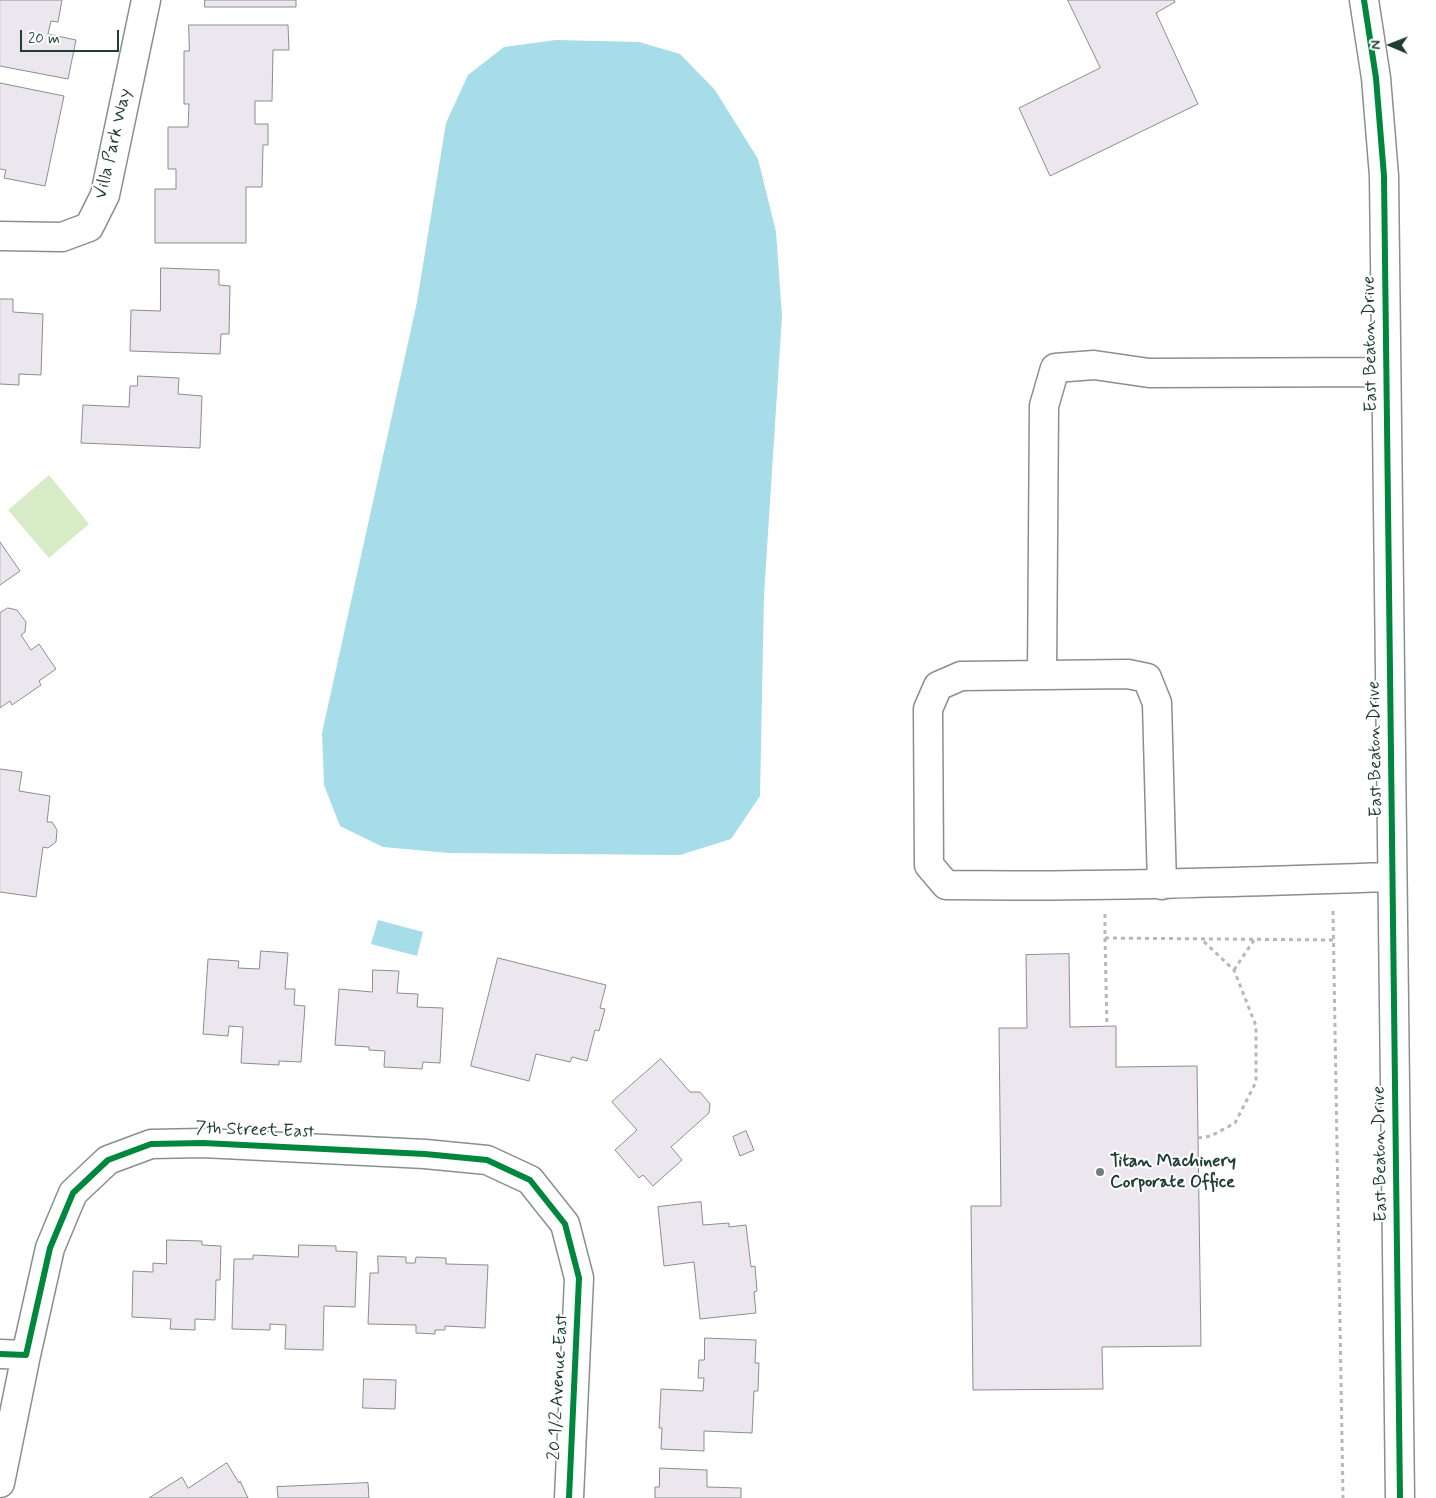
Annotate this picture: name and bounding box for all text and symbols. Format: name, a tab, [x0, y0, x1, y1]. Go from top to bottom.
scale bar	[22, 20, 121, 52]
north arrow	[1366, 20, 1416, 70]
text: 20 m	[28, 29, 60, 49]
text: N	[1367, 40, 1385, 50]
street label: Villa Park Way	[91, 87, 137, 201]
street label: East Beaton Drive	[1359, 276, 1383, 412]
street label: East Beaton Drive	[1364, 681, 1388, 817]
street label: East Beaton Drive	[1369, 1086, 1393, 1222]
street label: 7th Street East	[195, 1118, 315, 1144]
place label: Titan Machinery Corporate Office	[1110, 1151, 1236, 1194]
marker: Titan Machinery Corporate Office	[1094, 1166, 1106, 1178]
street label: 20 1/2 Avenue East	[544, 1313, 574, 1461]

